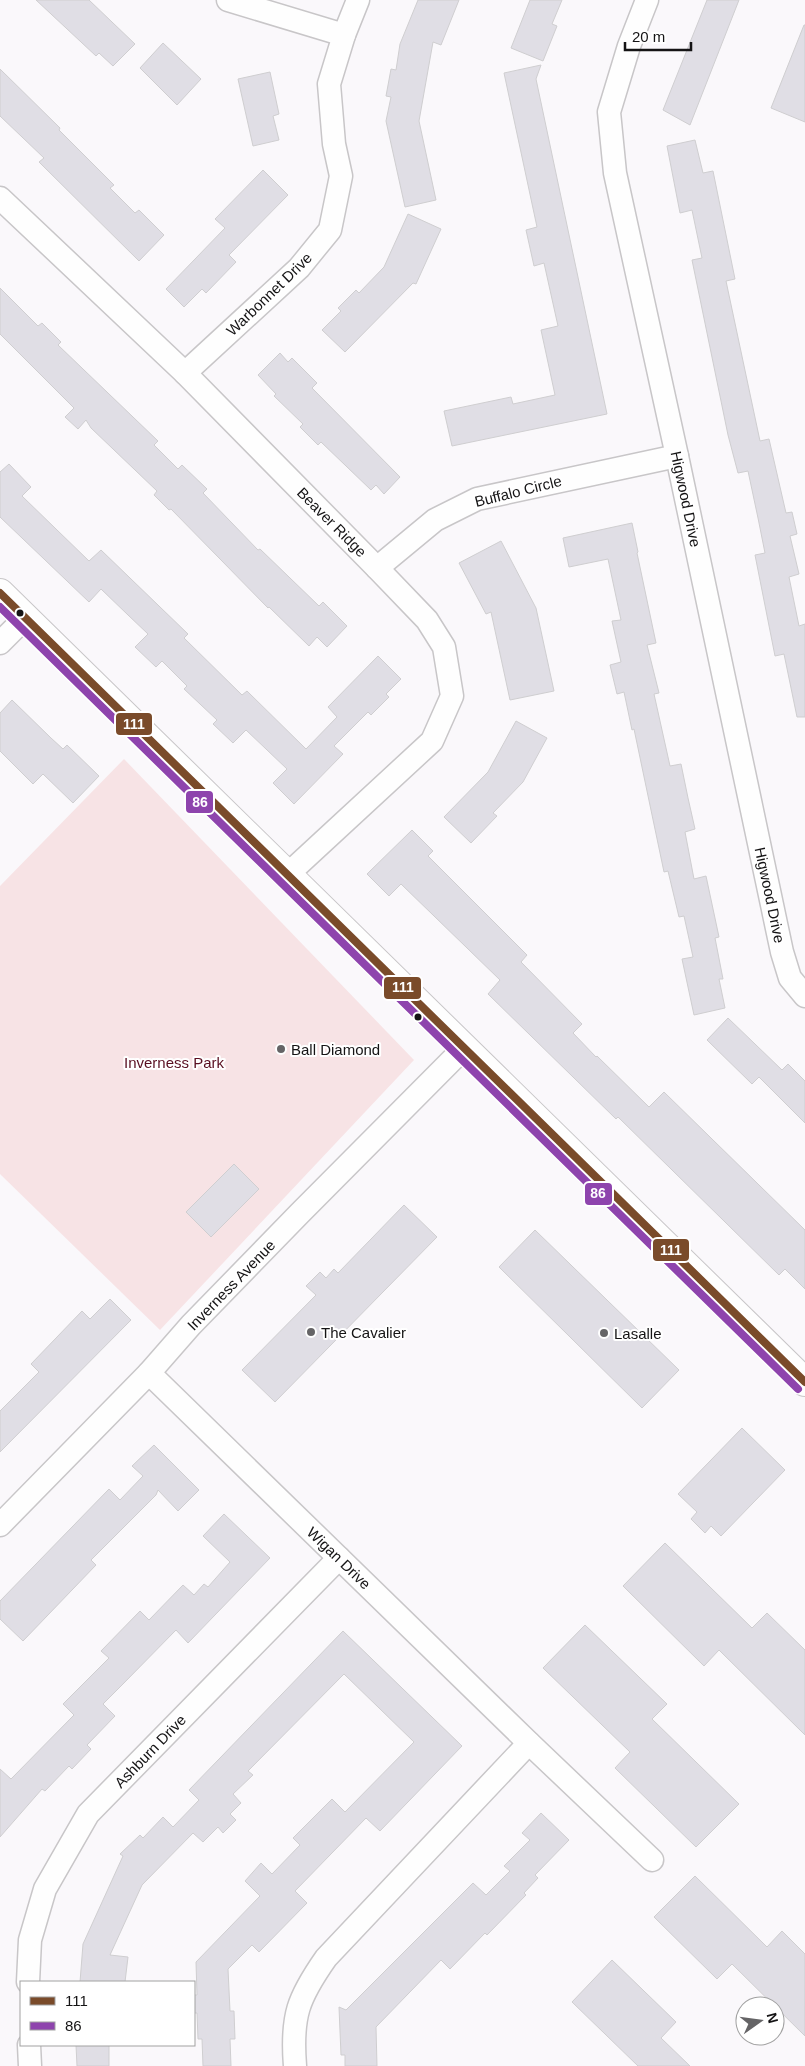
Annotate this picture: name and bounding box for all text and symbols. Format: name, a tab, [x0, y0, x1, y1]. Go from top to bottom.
scale bar	[625, 20, 691, 52]
text: 20 m	[632, 28, 665, 45]
street label: Warbonnet Drive	[223, 249, 315, 339]
street label: Higwood Drive	[668, 450, 704, 548]
street label: Buffalo Circle	[473, 472, 563, 510]
street label: Beaver Ridge	[294, 484, 370, 560]
unlabelled marker	[15, 608, 25, 618]
line badge: 111	[115, 712, 153, 736]
text: 111	[123, 716, 145, 732]
line badge: 86	[185, 790, 214, 814]
text: 86	[192, 794, 208, 810]
street label: Higwood Drive	[752, 846, 788, 944]
line badge: 111	[383, 976, 422, 1000]
text: 111	[392, 979, 414, 995]
unlabelled marker	[413, 1012, 423, 1022]
place label: Ball Diamond	[291, 1041, 380, 1058]
marker: Ball Diamond	[275, 1043, 287, 1055]
park label: Inverness Park	[124, 1054, 225, 1071]
line badge: 86	[584, 1182, 613, 1206]
text: 86	[590, 1185, 606, 1201]
street label: Inverness Avenue	[184, 1236, 278, 1334]
line badge: 111	[652, 1238, 690, 1262]
text: 111	[660, 1242, 682, 1258]
place label: The Cavalier	[321, 1324, 406, 1341]
place label: Lasalle	[614, 1325, 662, 1342]
marker: The Cavalier	[305, 1326, 317, 1338]
marker: Lasalle	[598, 1327, 610, 1339]
street label: Wigan Drive	[304, 1524, 374, 1592]
street label: Ashburn Drive	[111, 1711, 189, 1791]
legend	[20, 1981, 195, 2046]
text: 111	[65, 1992, 88, 2009]
north arrow	[735, 1996, 785, 2046]
text: N	[764, 2011, 782, 2025]
text: 86	[65, 2017, 82, 2034]

